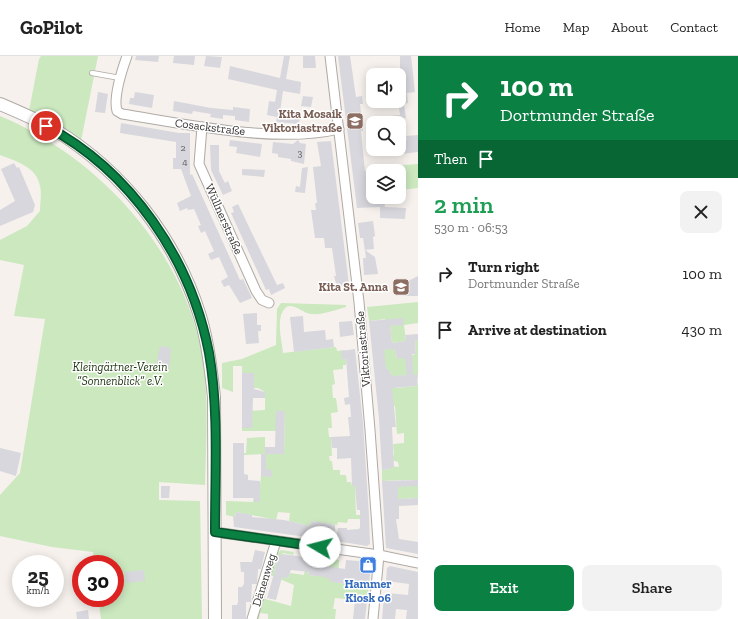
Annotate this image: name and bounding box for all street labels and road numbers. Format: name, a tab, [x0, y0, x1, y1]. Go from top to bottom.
street label: Cosackstraße	[174, 116, 246, 138]
street label: Wüllnerstraße	[202, 182, 246, 257]
street label: Viktoriastraße	[353, 310, 373, 388]
street label: Dänenweg	[249, 551, 279, 608]

